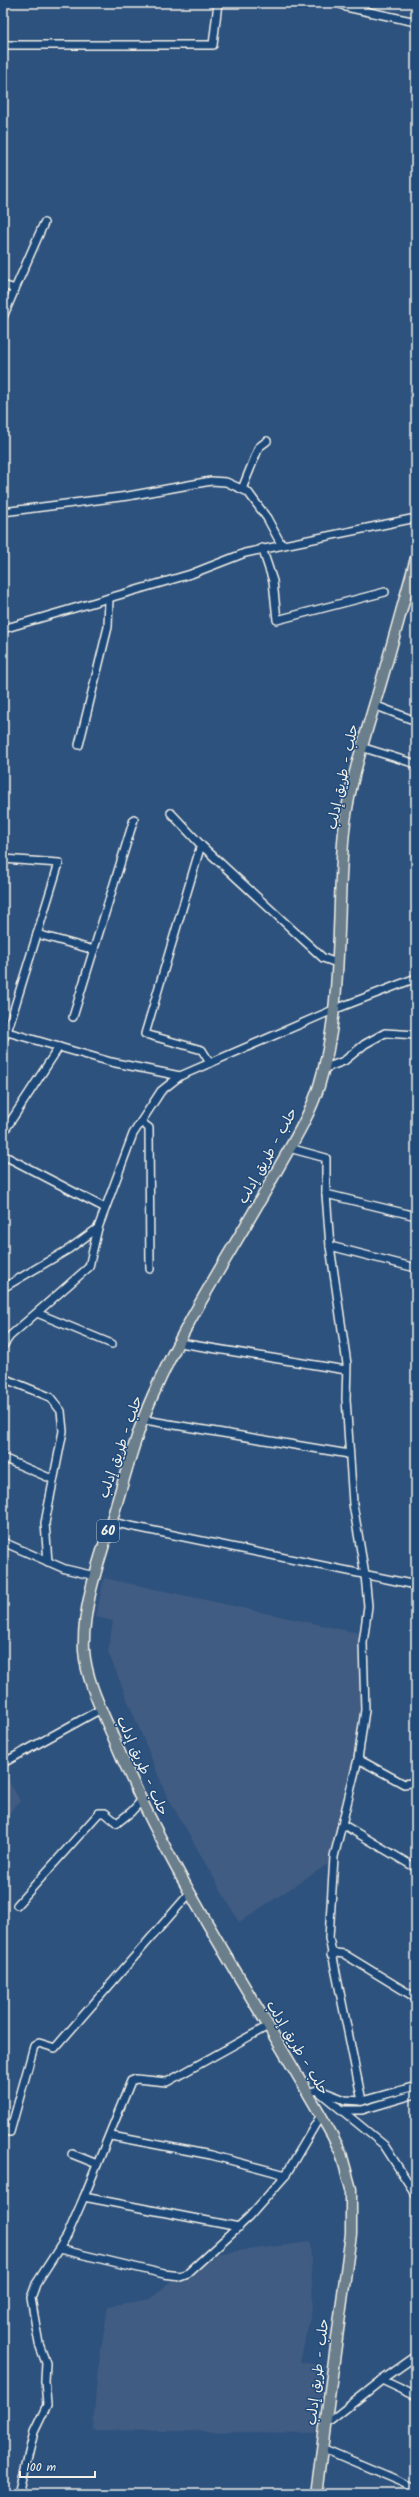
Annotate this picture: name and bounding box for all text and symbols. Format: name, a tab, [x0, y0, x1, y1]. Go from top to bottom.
street label: حلب - طريق إدلب	[321, 722, 365, 832]
street label: حلب - طريق إدلب	[232, 1104, 304, 1208]
street label: حلب - طريق إدلب	[93, 1393, 149, 1501]
road number: 60	[97, 1520, 119, 1542]
street label: حلب - طريق إدلب	[110, 1713, 174, 1819]
street label: حلب - طريق إدلب	[260, 1996, 334, 2100]
street label: حلب - طريق إدلب	[301, 2317, 335, 2427]
scale bar	[20, 2453, 95, 2479]
text: 100 m	[26, 2458, 57, 2477]

